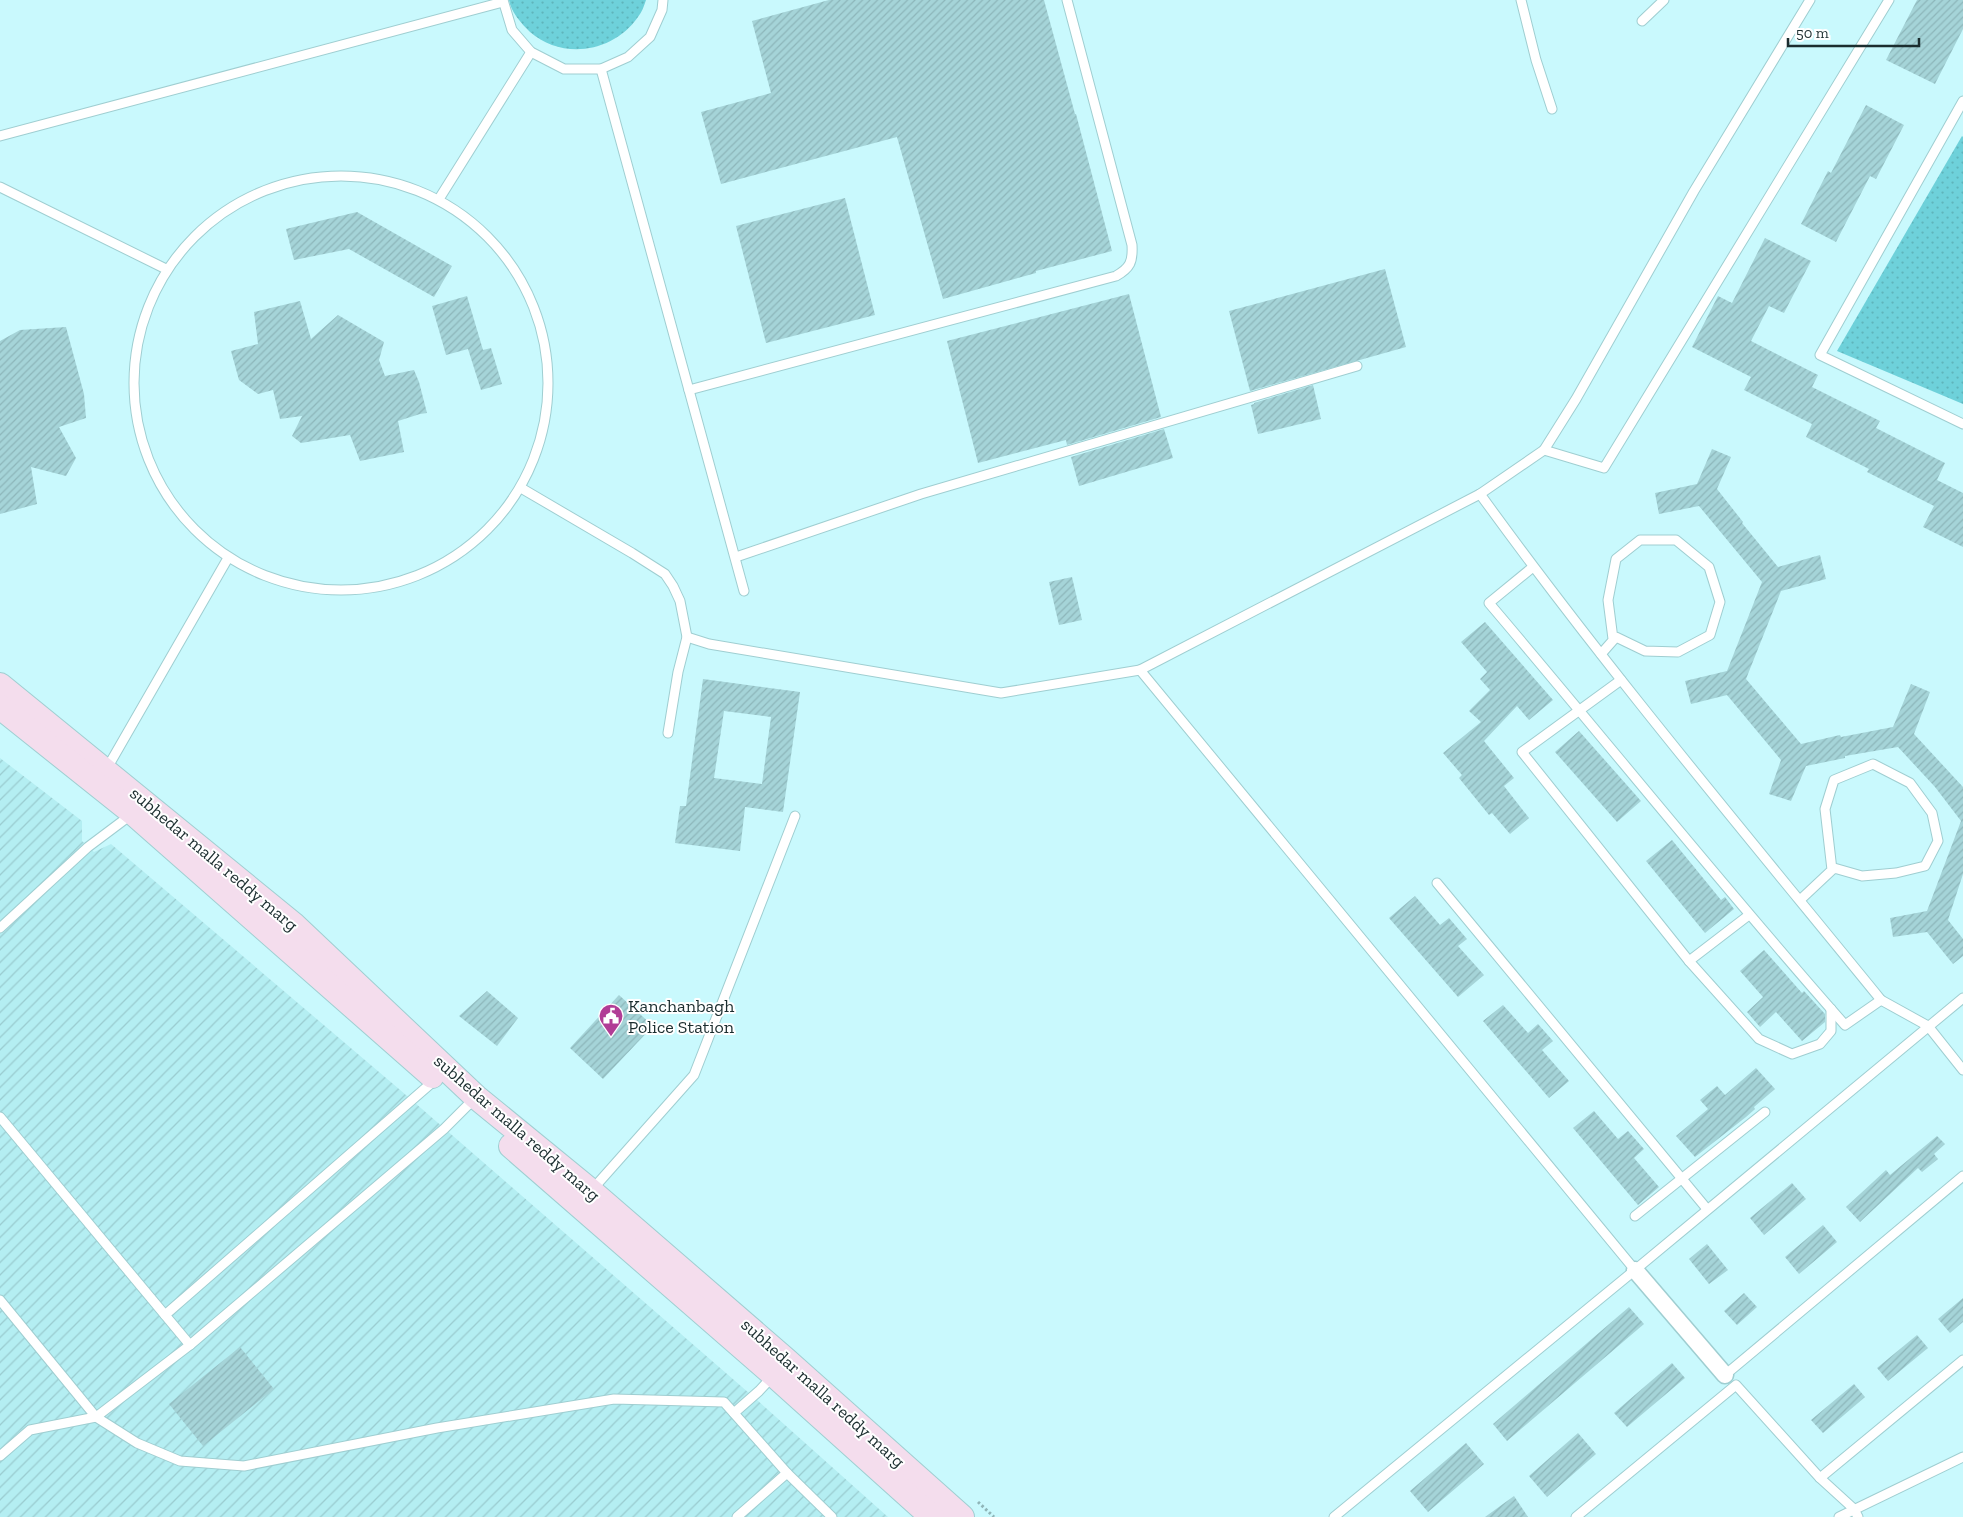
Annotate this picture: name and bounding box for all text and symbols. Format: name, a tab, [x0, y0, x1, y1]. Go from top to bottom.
scale bar	[1788, 15, 1919, 47]
text: 50 m	[1796, 24, 1829, 42]
street label: subhedar malla reddy marg	[125, 782, 303, 936]
place label: Kanchanbagh Police Station	[628, 995, 735, 1038]
public building icon: Kanchanbagh Police Station	[598, 1003, 624, 1037]
street label: subhedar malla reddy marg	[429, 1050, 605, 1206]
street label: subhedar malla reddy marg	[737, 1314, 910, 1472]

